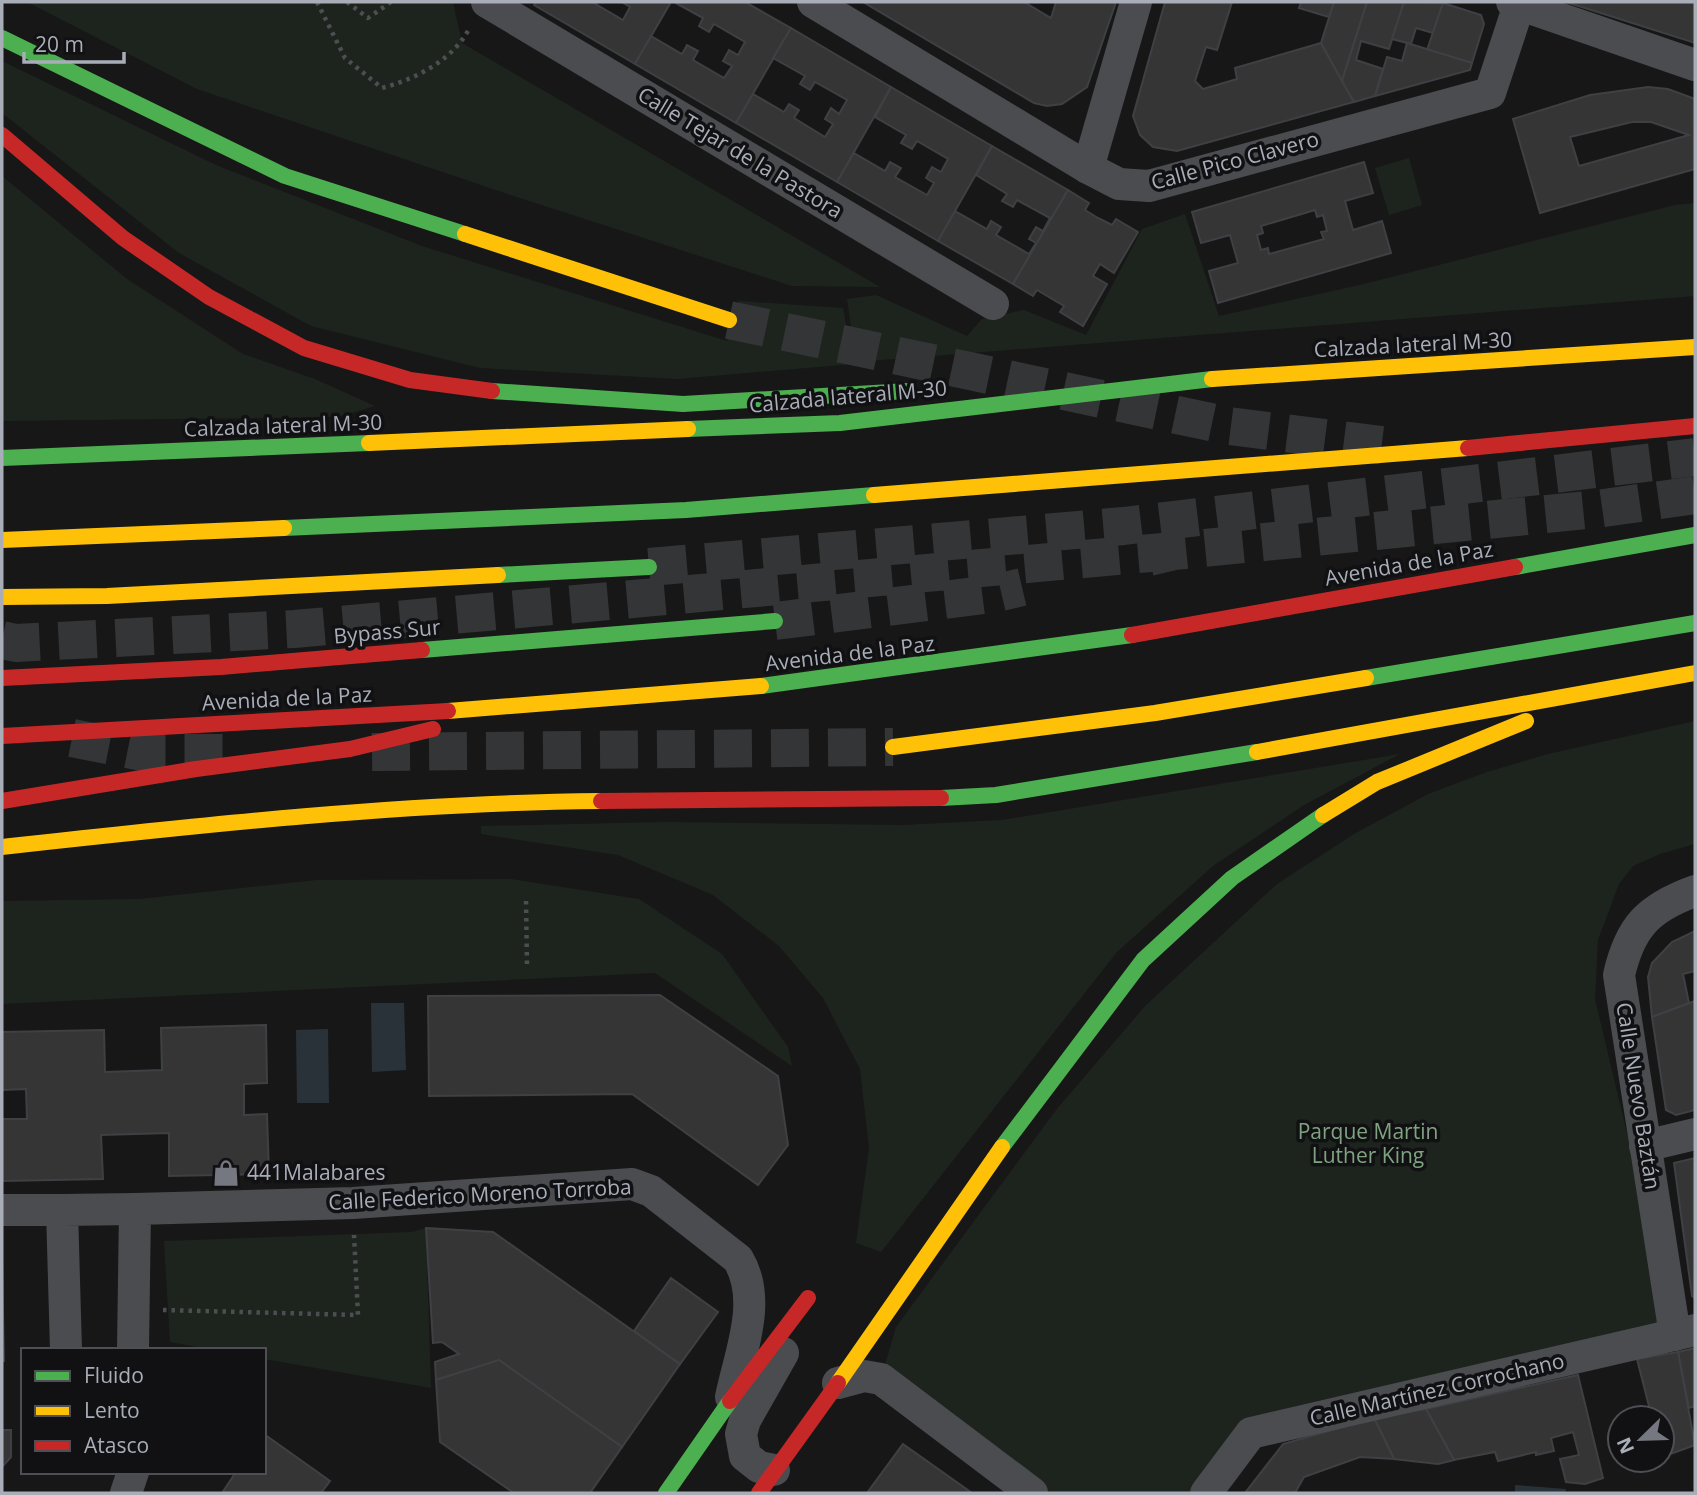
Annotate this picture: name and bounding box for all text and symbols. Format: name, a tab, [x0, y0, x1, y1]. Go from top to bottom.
scale bar	[24, 21, 124, 65]
text: 20 m	[35, 30, 84, 58]
street label: Calle Tejar de la Pastora	[633, 80, 848, 224]
street label: Calle Pico Clavero	[1148, 124, 1322, 196]
street label: Calzada lateral M-30	[1313, 325, 1513, 363]
street label: Calzada lateral M-30	[748, 373, 948, 419]
street label: Calzada lateral M-30	[183, 408, 383, 442]
street label: Avenida de la Paz	[1322, 534, 1495, 592]
street label: Bypass Sur	[332, 612, 442, 650]
street label: Avenida de la Paz	[764, 629, 936, 677]
street label: Avenida de la Paz	[201, 680, 373, 716]
street label: Calle Nuevo Baztán	[1610, 1000, 1668, 1191]
park label: Parque Martin Luther King	[1298, 1117, 1438, 1169]
shop icon: 441Malabares	[211, 1158, 241, 1188]
place label: 441Malabares	[247, 1158, 385, 1186]
street label: Calle Federico Moreno Torroba	[328, 1172, 632, 1216]
street label: Calle Martínez Corrochano	[1307, 1346, 1567, 1432]
legend	[21, 1348, 266, 1474]
text: Fluido	[84, 1361, 144, 1389]
text: Lento	[84, 1396, 140, 1424]
north arrow	[1606, 1404, 1676, 1474]
text: Atasco	[84, 1431, 149, 1459]
text: N	[1610, 1433, 1640, 1458]

